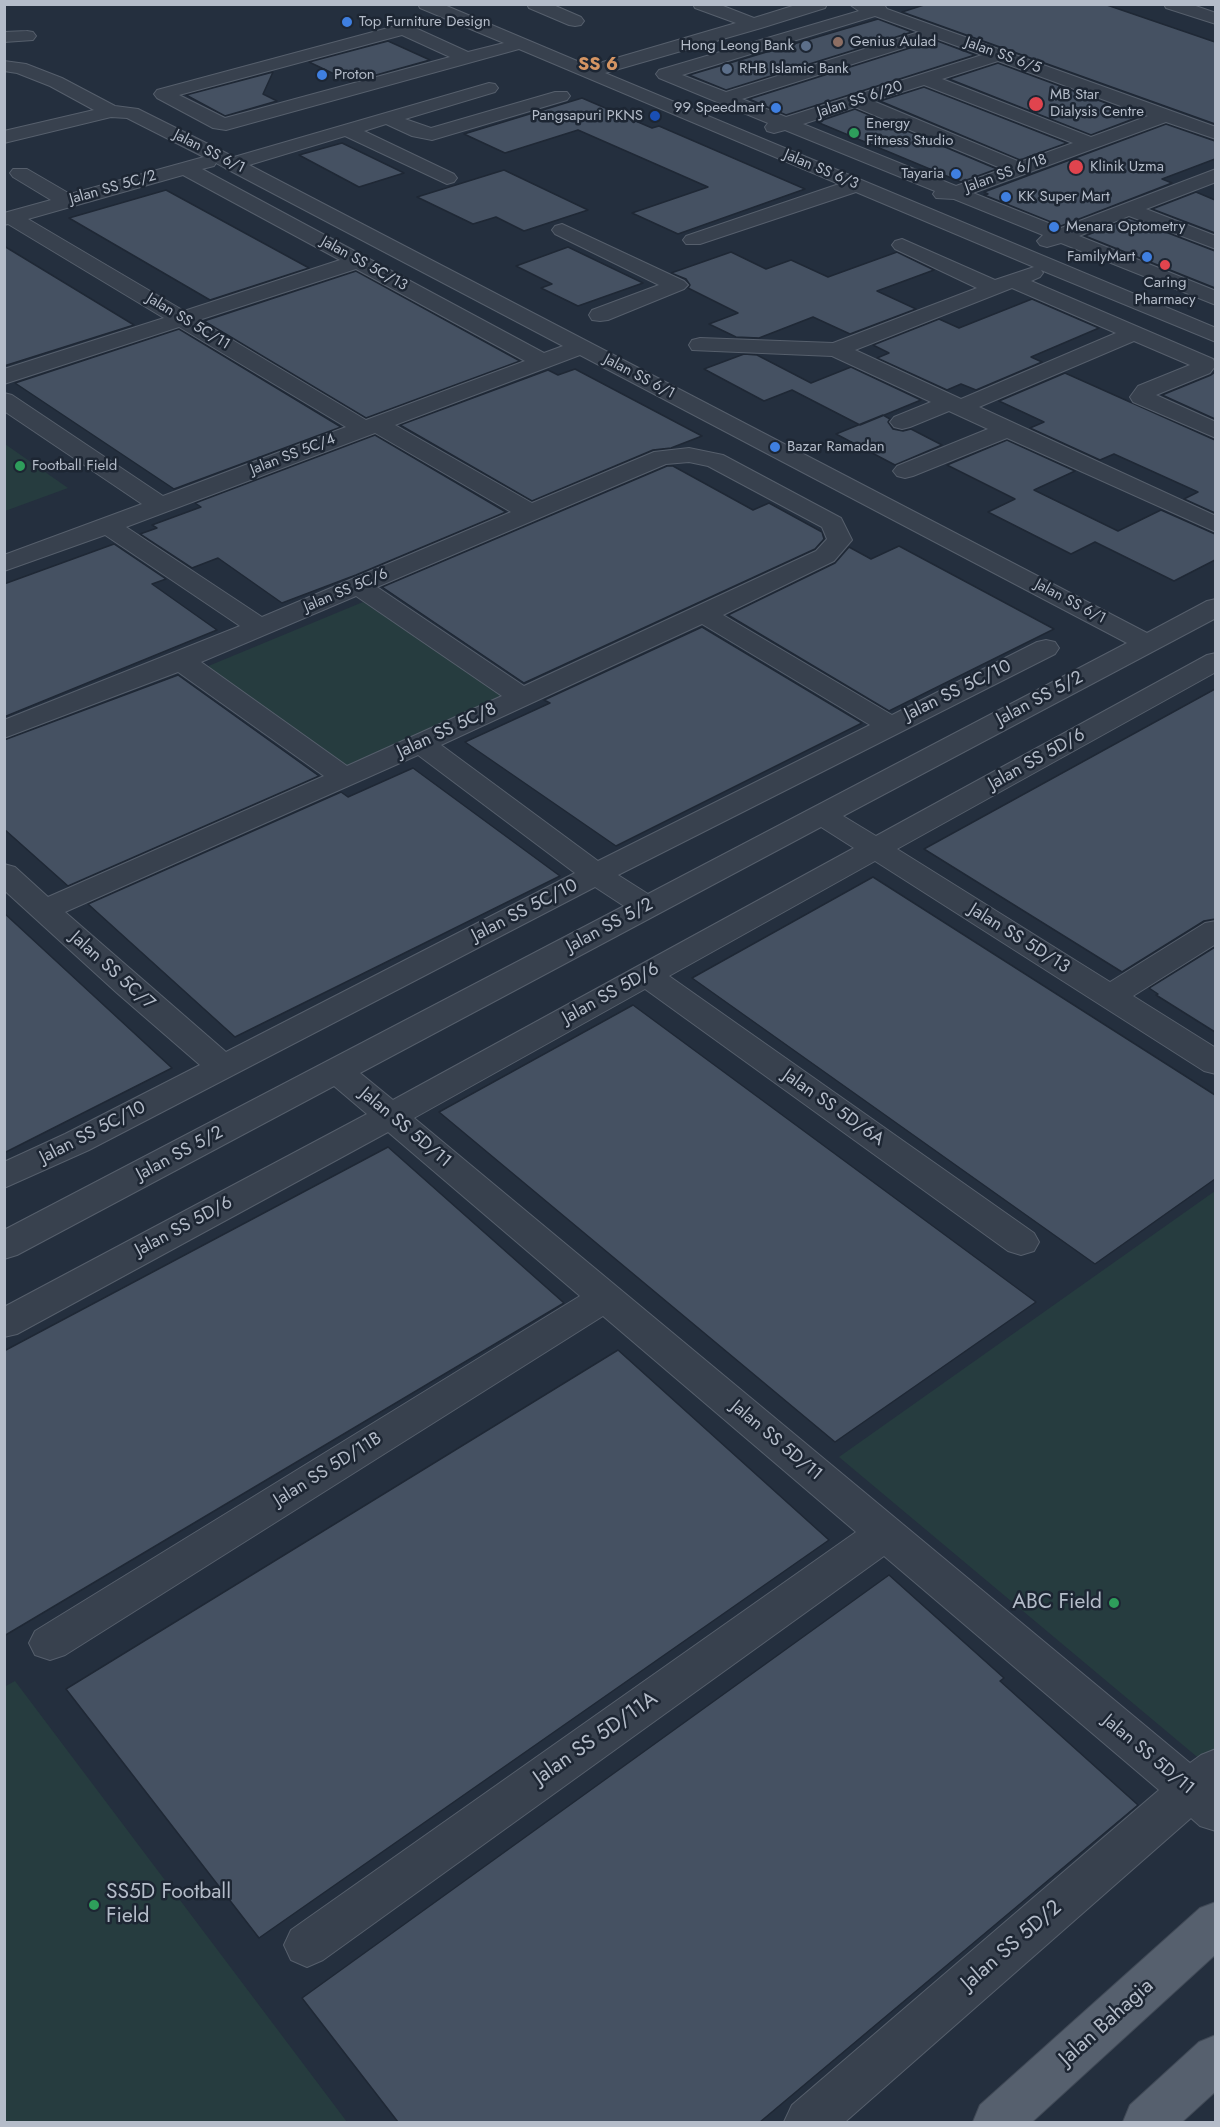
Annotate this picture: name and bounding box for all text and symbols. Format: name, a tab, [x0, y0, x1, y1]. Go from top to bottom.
place label: Top Furniture Design	[359, 13, 491, 31]
marker: Top Furniture Design	[340, 15, 354, 29]
place label: Genius Aulad	[850, 33, 936, 51]
street label: Jalan SS 6/5	[963, 34, 1043, 78]
marker: Genius Aulad	[831, 35, 845, 49]
place label: Hong Leong Bank	[681, 37, 794, 55]
marker: Hong Leong Bank	[799, 39, 813, 53]
district label: SS 6	[578, 55, 618, 77]
place label: RHB Islamic Bank	[739, 60, 849, 78]
marker: RHB Islamic Bank	[720, 62, 734, 76]
place label: Proton	[334, 66, 375, 84]
marker: Proton	[315, 68, 329, 82]
street label: Jalan SS 6/20	[815, 78, 905, 122]
place label: MB Star Dialysis Centre	[1050, 86, 1144, 121]
marker: MB Star Dialysis Centre	[1027, 95, 1045, 113]
place label: 99 Speedmart	[674, 99, 764, 117]
marker: 99 Speedmart	[769, 101, 783, 115]
place label: Pangsapuri PKNS	[532, 107, 643, 125]
marker: Pangsapuri PKNS	[648, 109, 662, 123]
place label: Energy Fitness Studio	[866, 115, 954, 150]
street label: Jalan SS 6/1	[170, 126, 248, 178]
marker: Energy Fitness Studio	[847, 126, 861, 140]
street label: Jalan SS 6/3	[781, 146, 861, 194]
street label: Jalan SS 6/18	[962, 151, 1050, 197]
marker: Klinik Uzma	[1067, 158, 1085, 176]
place label: Klinik Uzma	[1090, 158, 1164, 176]
place label: Tayaria	[901, 165, 944, 183]
street label: Jalan SS 5C/2	[67, 167, 159, 209]
marker: Tayaria	[949, 167, 963, 181]
place label: KK Super Mart	[1018, 188, 1110, 206]
marker: KK Super Mart	[999, 190, 1013, 204]
place label: Menara Optometry	[1066, 218, 1185, 236]
marker: Menara Optometry	[1047, 220, 1061, 234]
street label: Jalan SS 5C/13	[318, 233, 410, 295]
place label: FamilyMart	[1067, 248, 1135, 266]
marker: FamilyMart	[1140, 250, 1154, 264]
marker: Caring Pharmacy	[1158, 258, 1172, 272]
place label: Caring Pharmacy	[1134, 274, 1196, 309]
street label: Jalan SS 5C/11	[143, 290, 233, 354]
street label: Jalan SS 6/1	[600, 351, 678, 403]
street label: Jalan SS 5C/4	[248, 431, 338, 479]
place label: Bazar Ramadan	[787, 438, 885, 456]
marker: Bazar Ramadan	[768, 440, 782, 454]
place label: Football Field	[32, 457, 117, 475]
marker: Football Field	[13, 459, 27, 473]
street label: Jalan SS 5C/6	[301, 565, 391, 617]
street label: Jalan SS 6/1	[1031, 576, 1109, 628]
street label: Jalan SS 5C/10	[901, 656, 1015, 726]
street label: Jalan SS 5/2	[993, 667, 1087, 731]
street label: Jalan SS 5C/8	[394, 699, 500, 763]
street label: Jalan SS 5D/6	[985, 725, 1089, 795]
street label: Jalan SS 5C/10	[468, 875, 582, 947]
street label: Jalan SS 5/2	[563, 894, 657, 958]
street label: Jalan SS 5D/13	[965, 899, 1073, 979]
street label: Jalan SS 5C/7	[65, 927, 159, 1015]
street label: Jalan SS 5D/6	[559, 959, 663, 1029]
street label: Jalan SS 5D/6A	[778, 1065, 888, 1151]
street label: Jalan SS 5D/11	[355, 1083, 455, 1173]
street label: Jalan SS 5C/10	[36, 1097, 150, 1169]
street label: Jalan SS 5/2	[133, 1122, 227, 1186]
street label: Jalan SS 5D/6	[132, 1192, 236, 1262]
street label: Jalan SS 5D/11	[726, 1396, 826, 1486]
street label: Jalan SS 5D/11B	[270, 1428, 386, 1512]
place label: ABC Field	[1012, 1590, 1102, 1616]
marker: ABC Field	[1107, 1596, 1121, 1610]
street label: Jalan SS 5D/11A	[529, 1687, 663, 1791]
street label: Jalan SS 5D/11	[1098, 1710, 1198, 1800]
place label: SS5D Football Field	[106, 1880, 231, 1930]
street label: Jalan SS 5D/2	[957, 1895, 1067, 1997]
marker: SS5D Football Field	[87, 1898, 101, 1912]
street label: Jalan Bahagia	[1055, 1974, 1159, 2072]

